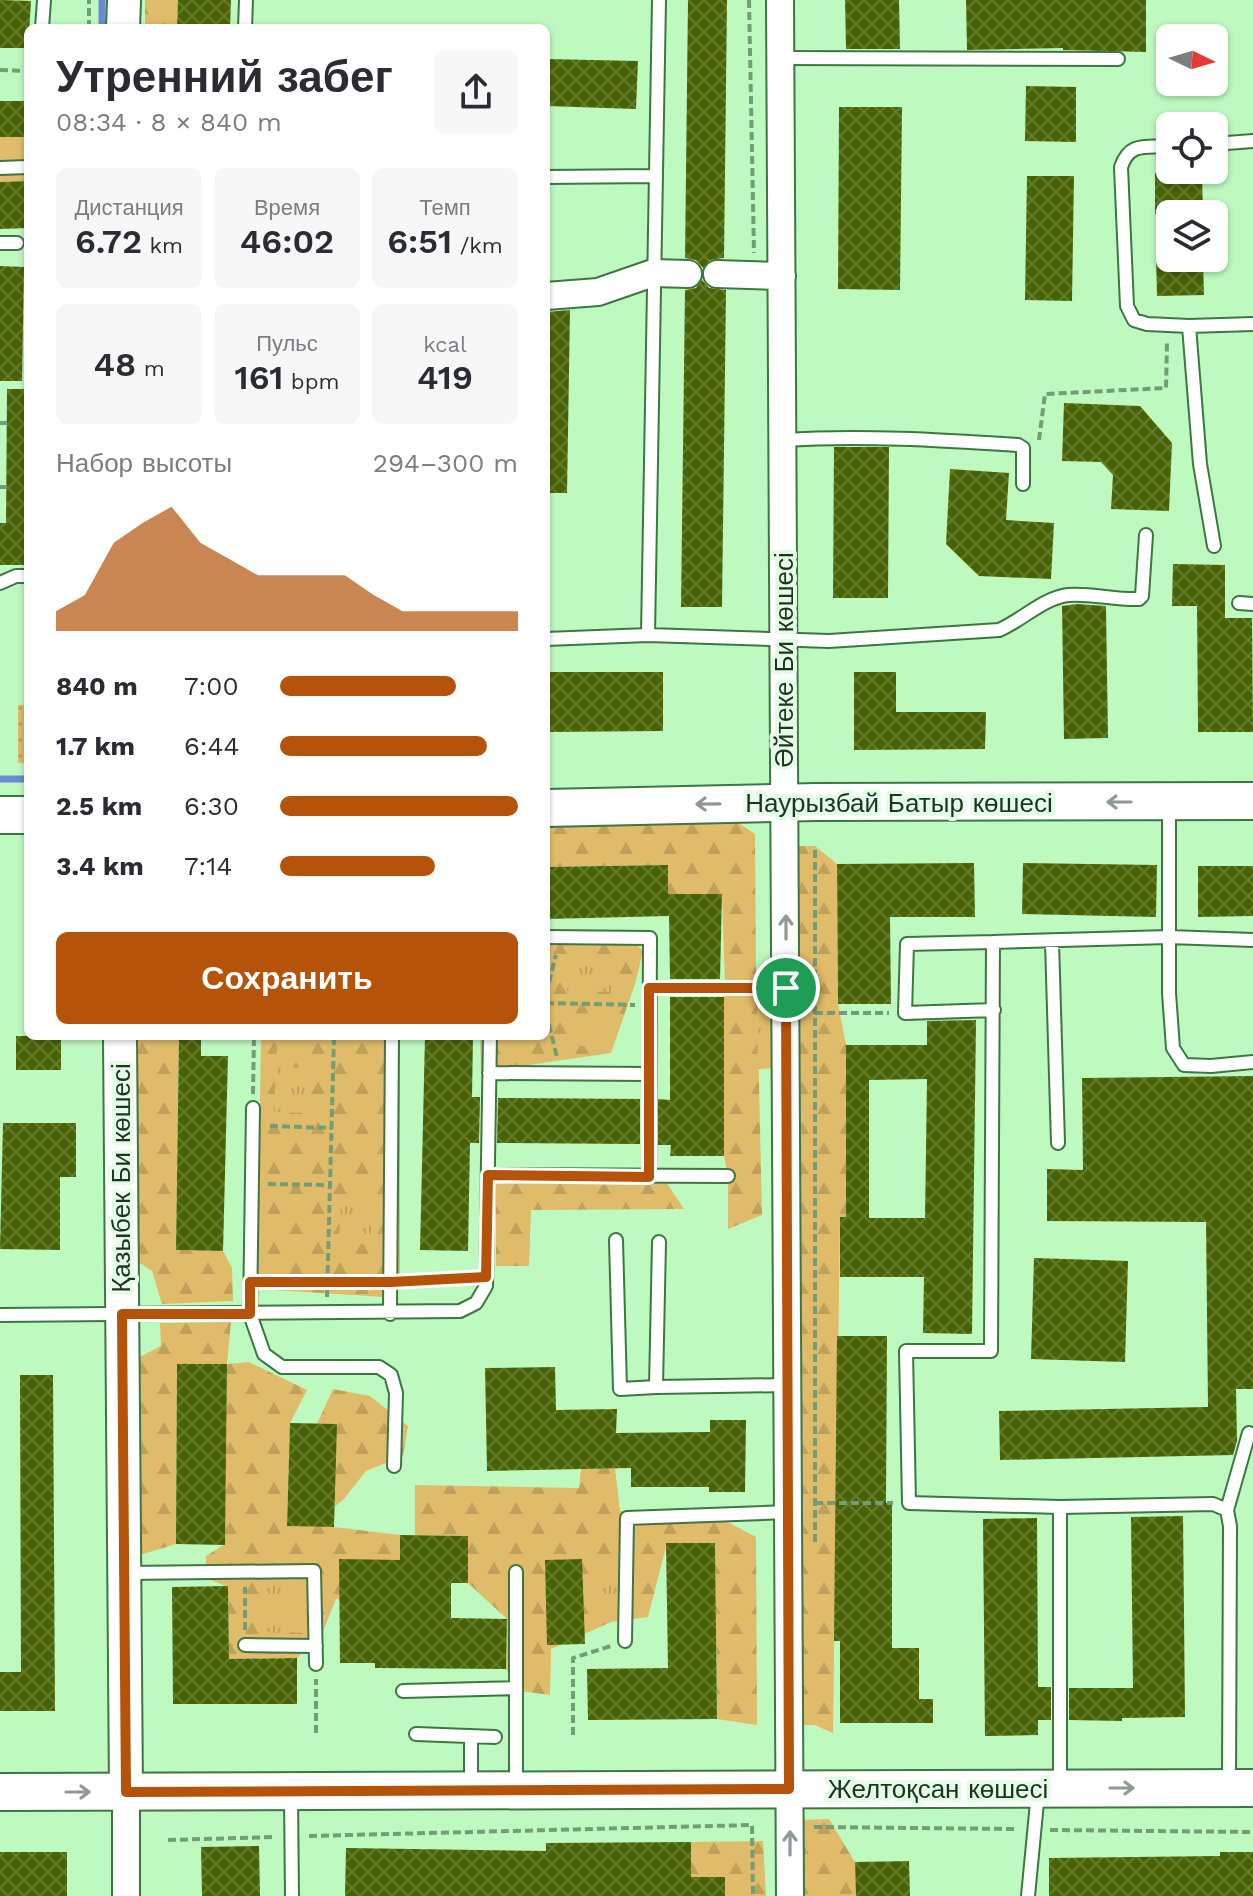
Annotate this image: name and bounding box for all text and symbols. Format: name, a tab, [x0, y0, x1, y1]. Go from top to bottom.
north arrow	[1156, 24, 1228, 96]
map controls	[1156, 24, 1228, 272]
button: share	[434, 50, 518, 134]
text: Утренний забег	[56, 51, 393, 103]
text: 08:34 · 8 × 840 m	[56, 107, 282, 137]
button: locate	[1156, 112, 1228, 184]
text: Дистанция	[74, 195, 184, 220]
text: Время	[254, 195, 320, 220]
text: Темп	[419, 195, 471, 220]
button: layers	[1156, 200, 1228, 272]
text: 6.72	[75, 221, 142, 261]
text: 46:02	[240, 221, 334, 261]
text: 6:51	[387, 221, 452, 261]
text: km	[142, 233, 183, 258]
text: /km	[452, 233, 503, 258]
text: Пульс	[256, 331, 318, 356]
text: kcal	[423, 332, 467, 357]
text: 48	[93, 344, 136, 384]
text: m	[136, 356, 165, 381]
text: 161	[235, 357, 283, 397]
text: 419	[417, 357, 473, 397]
text: bpm	[283, 369, 339, 394]
text: Набор высоты	[56, 448, 232, 478]
text: 294–300 m	[373, 448, 518, 478]
street label: Әйтеке Би көшесі	[769, 552, 799, 768]
text: 840 m	[56, 671, 138, 701]
text: 7:00	[184, 671, 239, 701]
text: 1.7 km	[56, 731, 135, 761]
text: 6:44	[184, 731, 239, 761]
street label: Наурызбай Батыр көшесі	[745, 788, 1053, 818]
text: 2.5 km	[56, 791, 142, 821]
text: 6:30	[184, 791, 239, 821]
one-way arrow	[1106, 794, 1133, 810]
one-way arrow	[695, 796, 722, 812]
text: 3.4 km	[56, 851, 144, 881]
text: 7:14	[184, 851, 232, 881]
one-way arrow	[778, 914, 794, 941]
button: Сохранить	[56, 932, 518, 1024]
pin	[752, 954, 820, 1022]
icon: arrive	[764, 966, 808, 1010]
street label: Қазыбек Би көшесі	[106, 1063, 136, 1293]
street label: Желтоқсан көшесі	[828, 1774, 1048, 1804]
one-way arrow	[1108, 1780, 1135, 1796]
one-way arrow	[64, 1784, 91, 1800]
one-way arrow	[782, 1830, 798, 1857]

